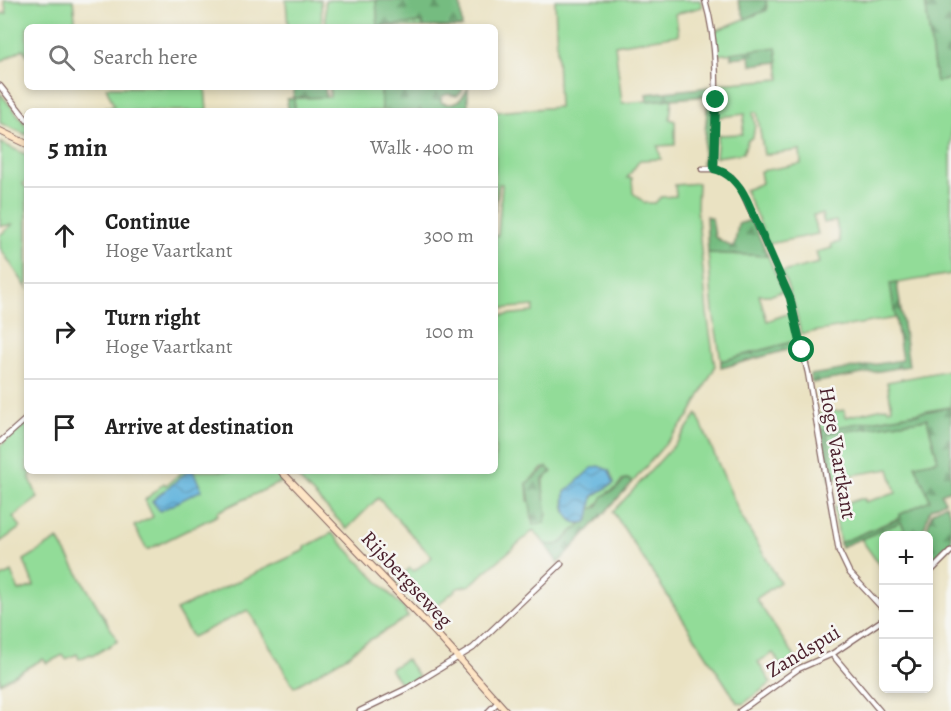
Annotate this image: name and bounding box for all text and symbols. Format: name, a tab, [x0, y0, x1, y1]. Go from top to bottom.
search box	[24, 24, 498, 90]
icon: search	[45, 41, 78, 74]
text: Search here	[93, 42, 198, 72]
route end	[702, 86, 728, 112]
text: 5 min	[48, 130, 108, 165]
text: Walk · 400 m	[370, 134, 474, 161]
text: Continue	[105, 207, 190, 237]
icon: ahead	[48, 219, 81, 252]
text: 300 m	[424, 222, 474, 249]
text: Hoge Vaartkant	[105, 237, 233, 264]
text: Turn right	[105, 303, 201, 333]
icon: right	[48, 315, 81, 348]
text: 100 m	[425, 318, 474, 345]
text: Hoge Vaartkant	[105, 333, 233, 360]
route start	[788, 336, 814, 362]
street label: Hoge Vaartkant	[813, 385, 863, 521]
icon: arrive	[48, 411, 81, 444]
text: Arrive at destination	[105, 412, 294, 442]
street label: Rijsbergseweg	[355, 525, 459, 634]
map controls	[879, 531, 933, 693]
button: +	[879, 531, 933, 585]
button: −	[879, 585, 933, 639]
street label: Zandspui	[761, 618, 845, 684]
button: locate	[879, 639, 933, 693]

